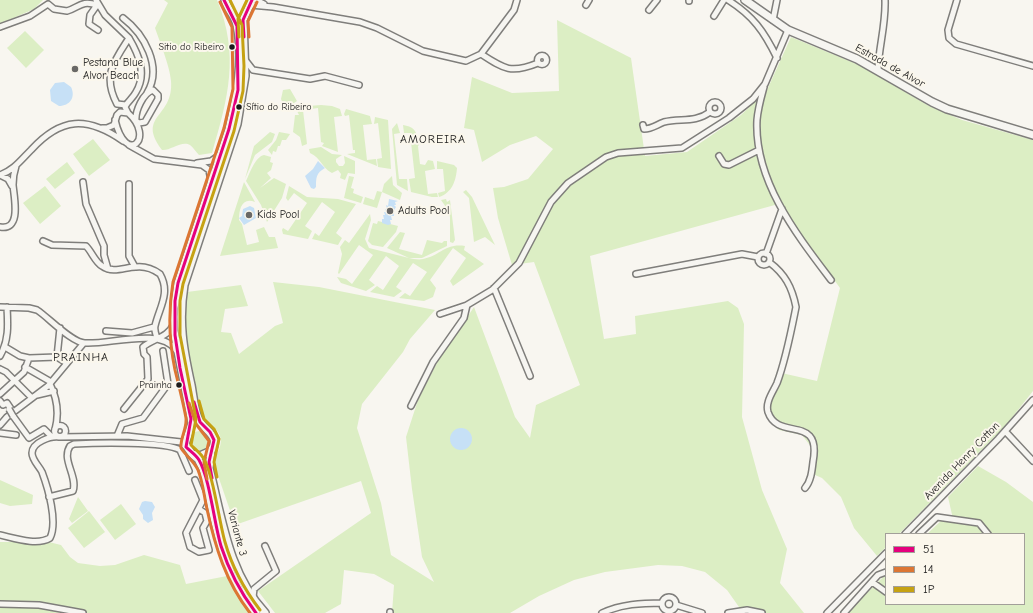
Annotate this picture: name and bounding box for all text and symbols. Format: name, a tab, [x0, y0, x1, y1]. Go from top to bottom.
place label: Sitio do Ribeiro	[159, 41, 224, 53]
street label: Estrada de Alvor	[853, 41, 927, 91]
marker: Sitio do Ribeiro	[227, 42, 237, 52]
place label: Pestana Blue Alvor Beach	[83, 56, 143, 82]
marker: Pestana Blue Alvor Beach	[70, 64, 80, 74]
place label: Sítio do Ribeiro	[246, 101, 311, 113]
marker: Sítio do Ribeiro	[234, 102, 244, 112]
district label: AMOREIRA	[400, 133, 466, 147]
place label: Adults Pool	[398, 204, 449, 218]
marker: Adults Pool	[385, 206, 395, 216]
place label: Kids Pool	[257, 208, 299, 222]
marker: Kids Pool	[244, 210, 254, 220]
district label: PRAINHA	[53, 351, 109, 365]
place label: Prainha	[139, 379, 172, 391]
marker: Prainha	[174, 380, 184, 390]
street label: Avenida Henry Cotton	[922, 419, 1002, 503]
street label: Variante 3	[225, 509, 249, 557]
legend	[885, 533, 1025, 605]
text: 51	[923, 542, 934, 556]
text: 14	[923, 562, 934, 576]
text: 1P	[923, 582, 934, 596]

